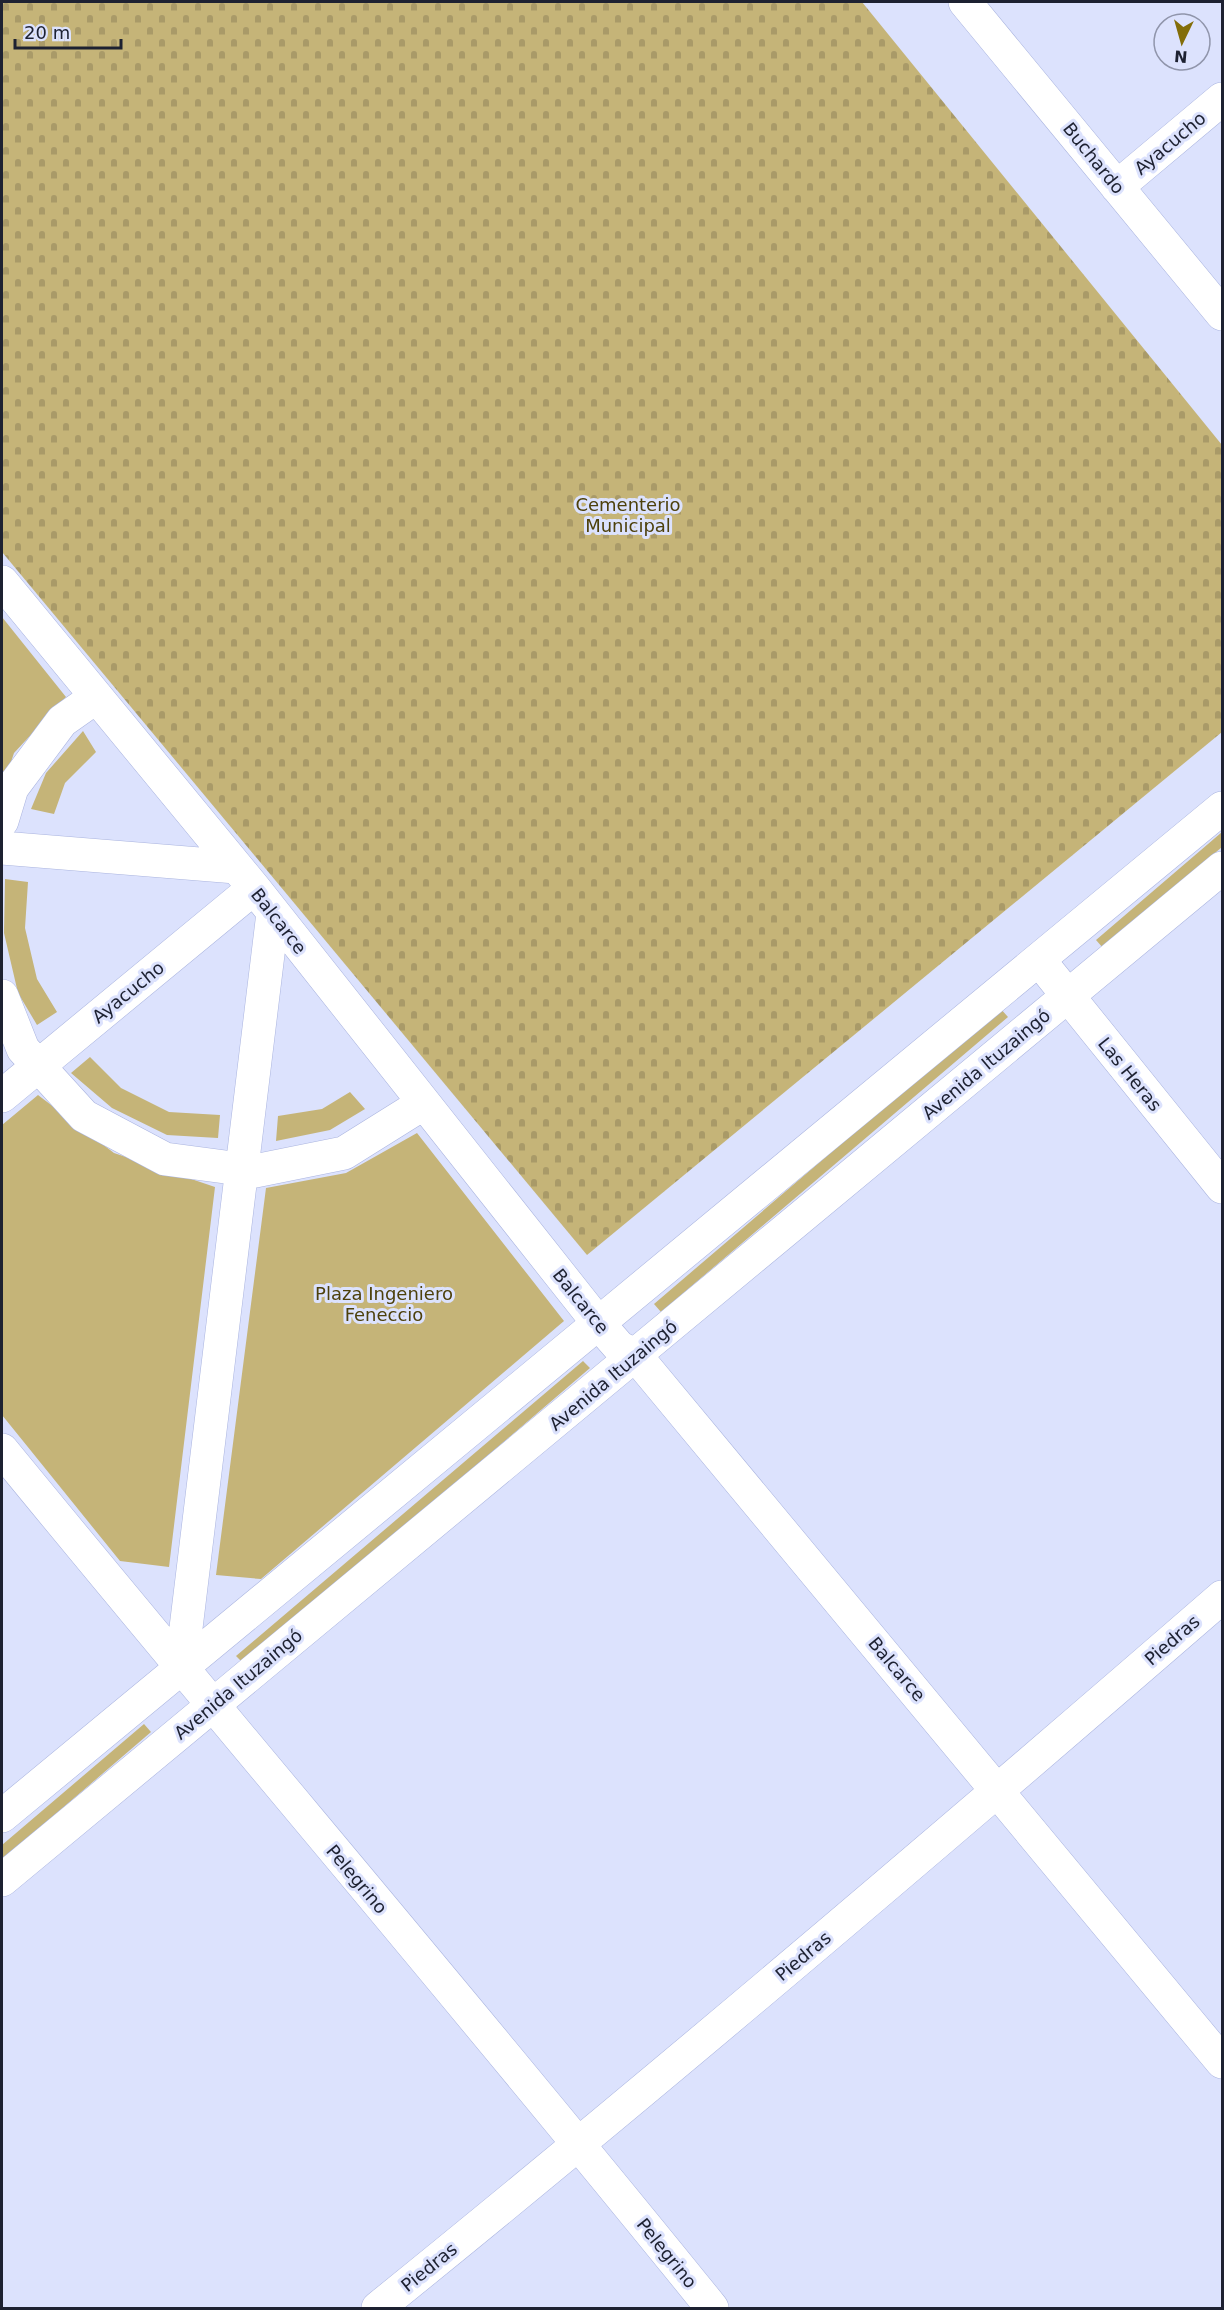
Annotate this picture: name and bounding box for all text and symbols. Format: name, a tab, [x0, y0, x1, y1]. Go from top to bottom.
scale bar	[15, 12, 122, 50]
north arrow	[1152, 12, 1212, 72]
text: 20 m	[24, 22, 70, 43]
text: N	[1173, 46, 1188, 66]
street label: Ayacucho	[1130, 107, 1210, 179]
street label: Buchardo	[1059, 118, 1129, 198]
park label: Cementerio Municipal	[575, 494, 681, 536]
street label: Balcarce	[247, 884, 311, 958]
street label: Ayacucho	[88, 957, 168, 1027]
street label: Avenida Ituzaingó	[918, 1004, 1054, 1124]
street label: Las Heras	[1094, 1033, 1166, 1115]
street label: Balcarce	[549, 1264, 613, 1338]
park label: Plaza Ingeniero Feneccio	[315, 1283, 453, 1325]
street label: Avenida Ituzaingó	[545, 1315, 681, 1435]
street label: Piedras	[1140, 1610, 1204, 1670]
street label: Avenida Ituzaingó	[170, 1624, 306, 1744]
street label: Balcarce	[864, 1633, 930, 1705]
street label: Pelegrino	[322, 1840, 392, 1918]
street label: Piedras	[771, 1927, 835, 1985]
street label: Pelegrino	[633, 2214, 701, 2292]
street label: Piedras	[397, 2238, 461, 2296]

